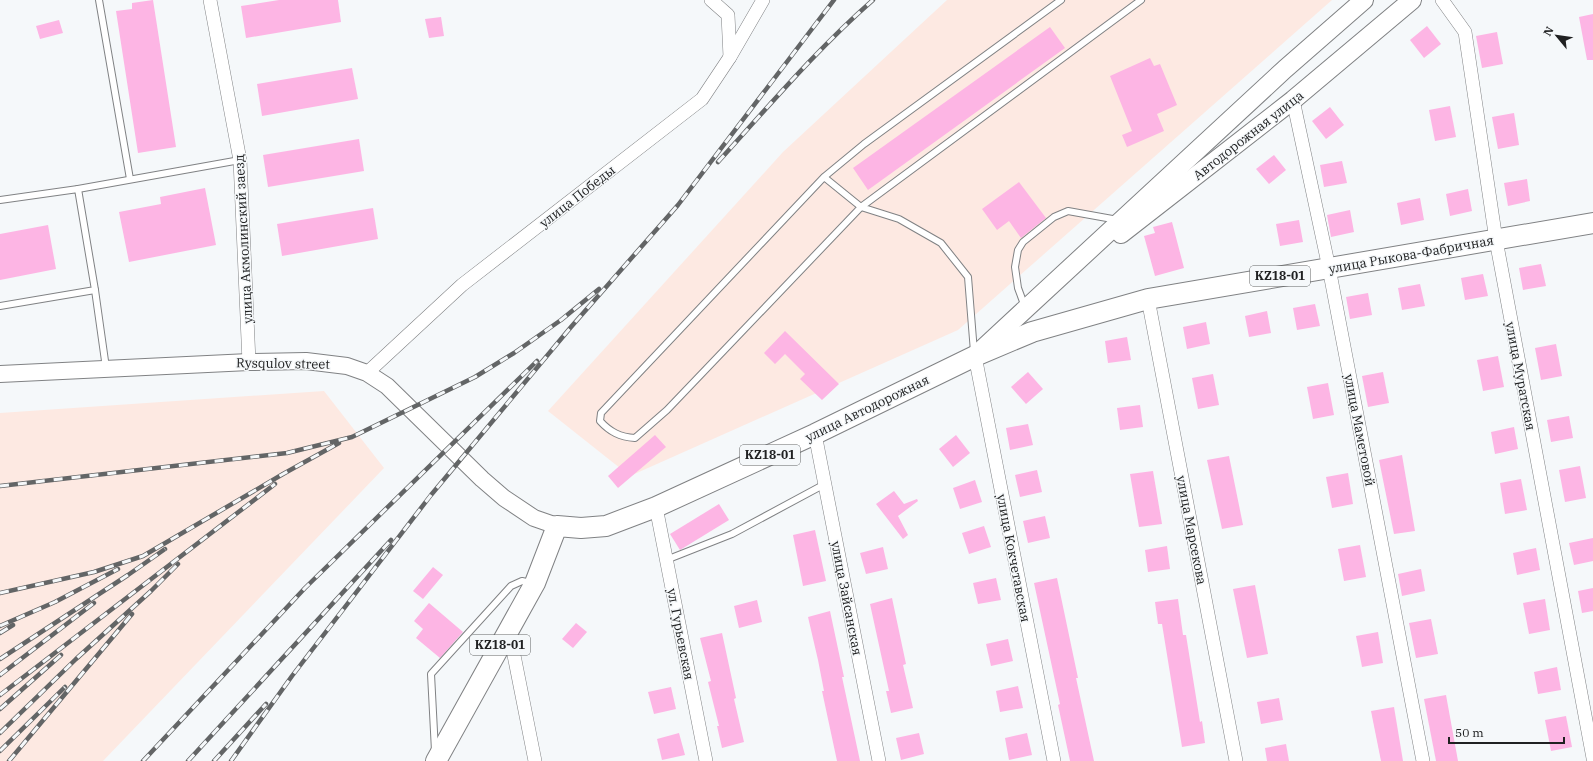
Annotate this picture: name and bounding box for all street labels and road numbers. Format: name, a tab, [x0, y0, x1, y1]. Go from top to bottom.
street label: Автодорожная улица	[1190, 87, 1307, 184]
street label: улица Акмолинский заезд	[231, 154, 256, 324]
street label: улица Победы	[536, 161, 619, 231]
street label: улица Рыкова-Фабричная	[1327, 232, 1495, 277]
road number: KZ18-01	[1250, 266, 1310, 286]
street label: улица Муратская	[1502, 320, 1539, 432]
street label: Rysqulov street	[236, 354, 330, 373]
street label: улица Автодорожная	[803, 371, 932, 446]
street label: улица Маметовой	[1340, 372, 1379, 488]
road number: KZ18-01	[740, 445, 800, 465]
street label: улица Марсекова	[1173, 474, 1210, 586]
street label: улица Кокчетавская	[993, 493, 1034, 624]
street label: улица Зайсанская	[827, 539, 866, 657]
street label: ул. Гурьевская	[663, 587, 698, 681]
road number: KZ18-01	[470, 635, 530, 655]

